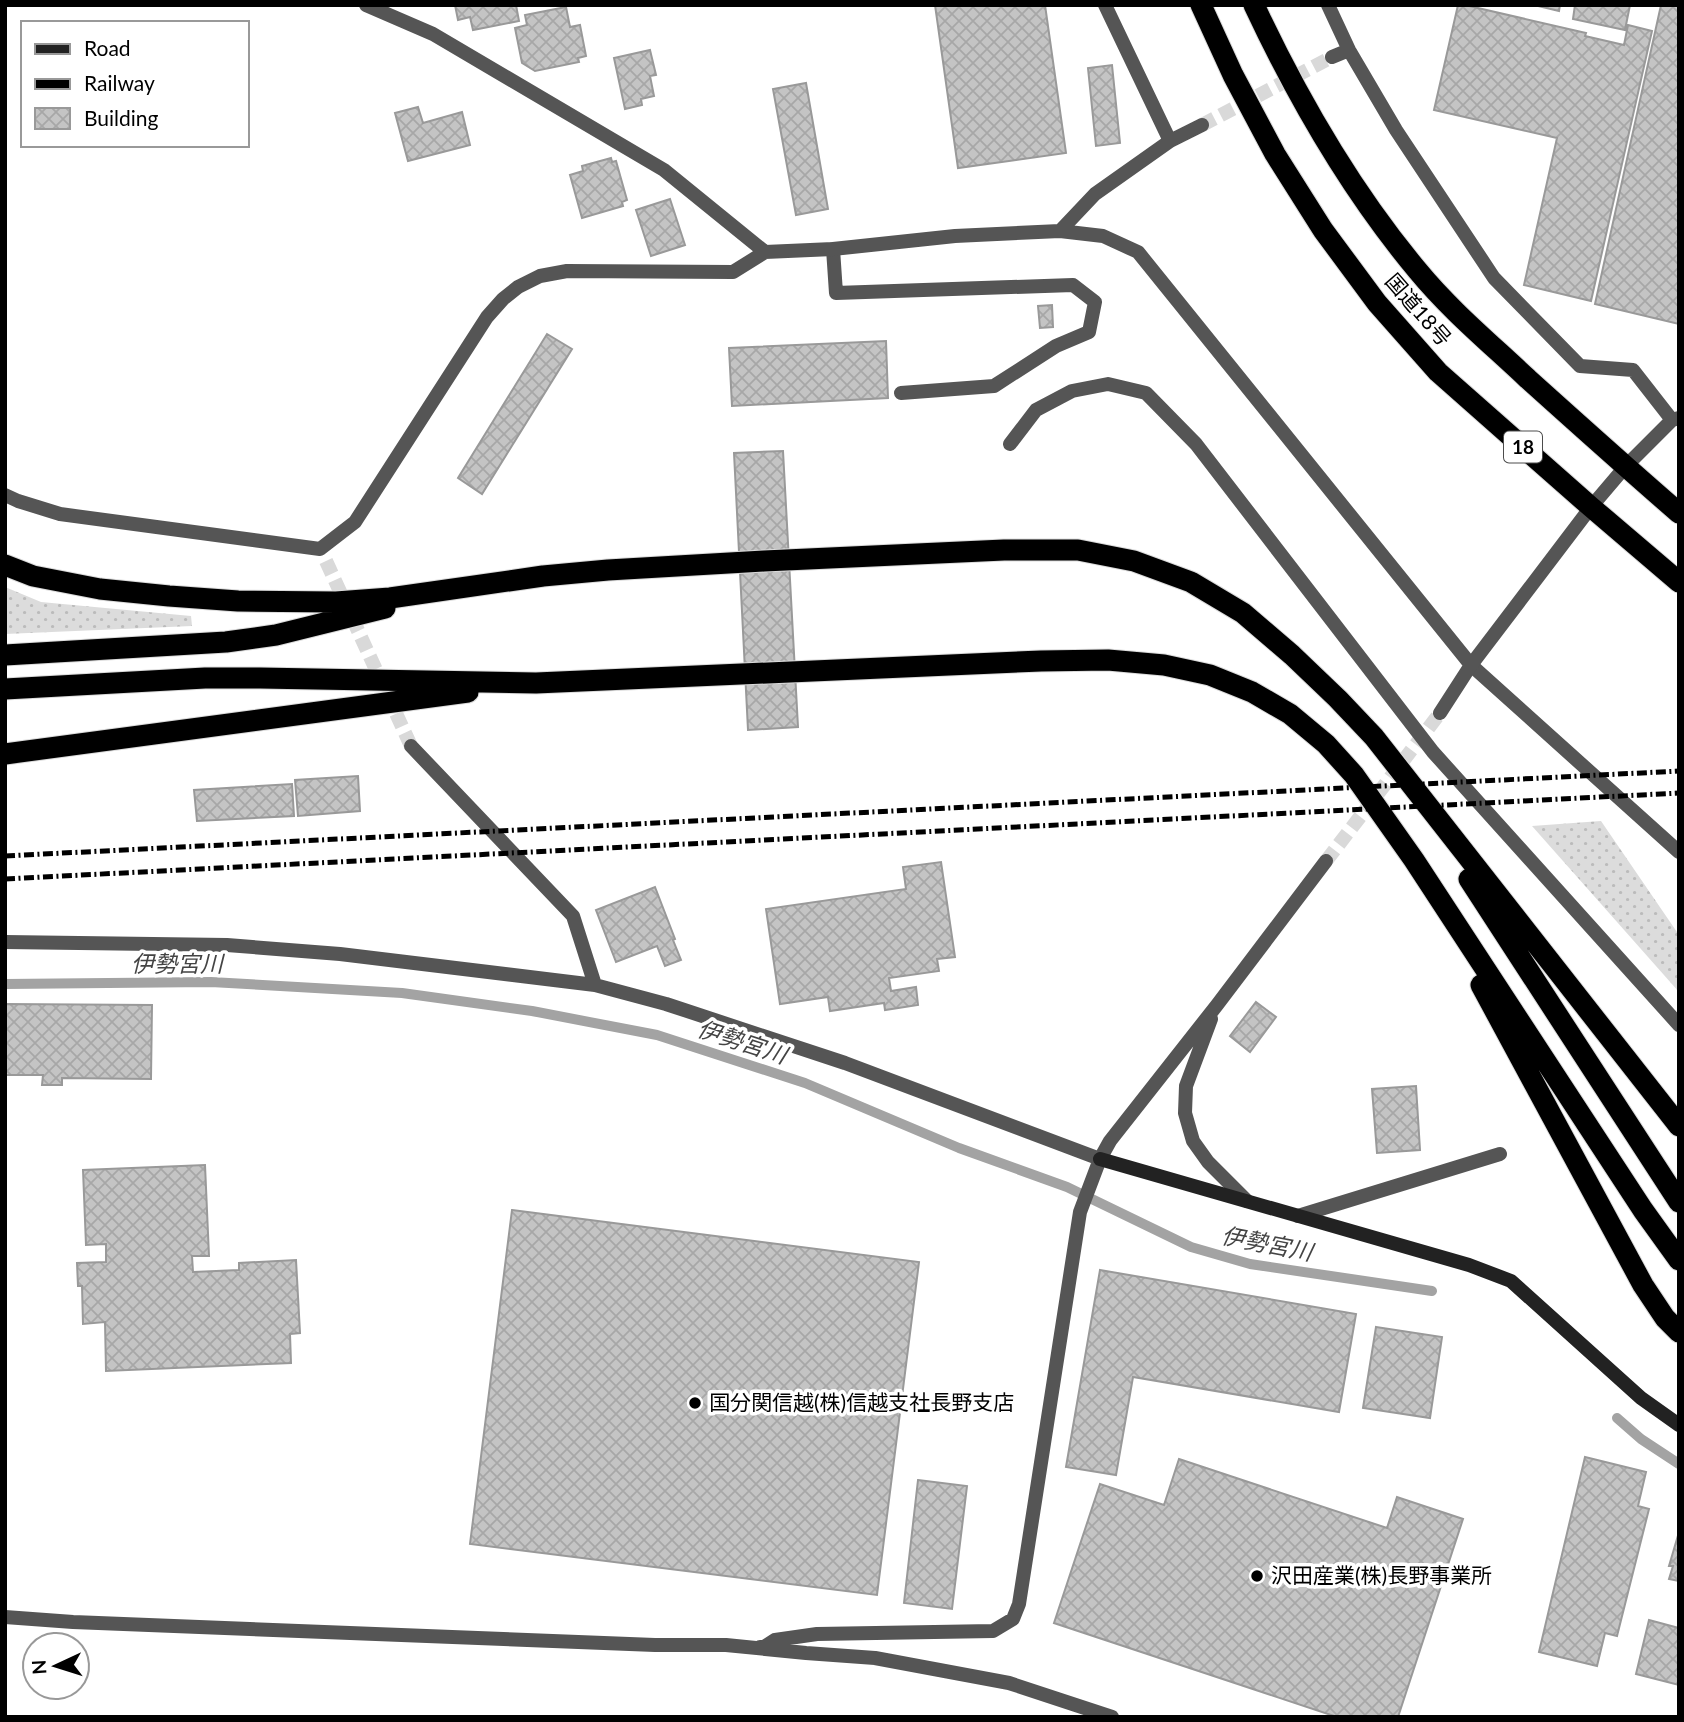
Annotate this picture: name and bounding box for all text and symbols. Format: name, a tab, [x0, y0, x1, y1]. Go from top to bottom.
legend	[21, 21, 248, 147]
text: Road	[84, 35, 131, 60]
text: Railway	[84, 70, 155, 95]
text: Building	[84, 105, 159, 130]
street label: 国道18号	[1381, 268, 1457, 350]
road number: 18	[1504, 432, 1542, 462]
water label: 伊勢宮川	[131, 949, 226, 977]
water label: 伊勢宮川	[694, 1014, 793, 1070]
water label: 伊勢宮川	[1219, 1220, 1318, 1266]
place label: 国分関信越(株)信越支社長野支店	[709, 1389, 1014, 1414]
marker: 国分関信越(株)信越支社長野支店	[687, 1395, 703, 1411]
place label: 沢田産業(株)長野事業所	[1271, 1562, 1492, 1587]
marker: 沢田産業(株)長野事業所	[1249, 1568, 1265, 1584]
north arrow	[21, 1631, 91, 1701]
text: N	[27, 1659, 51, 1675]

